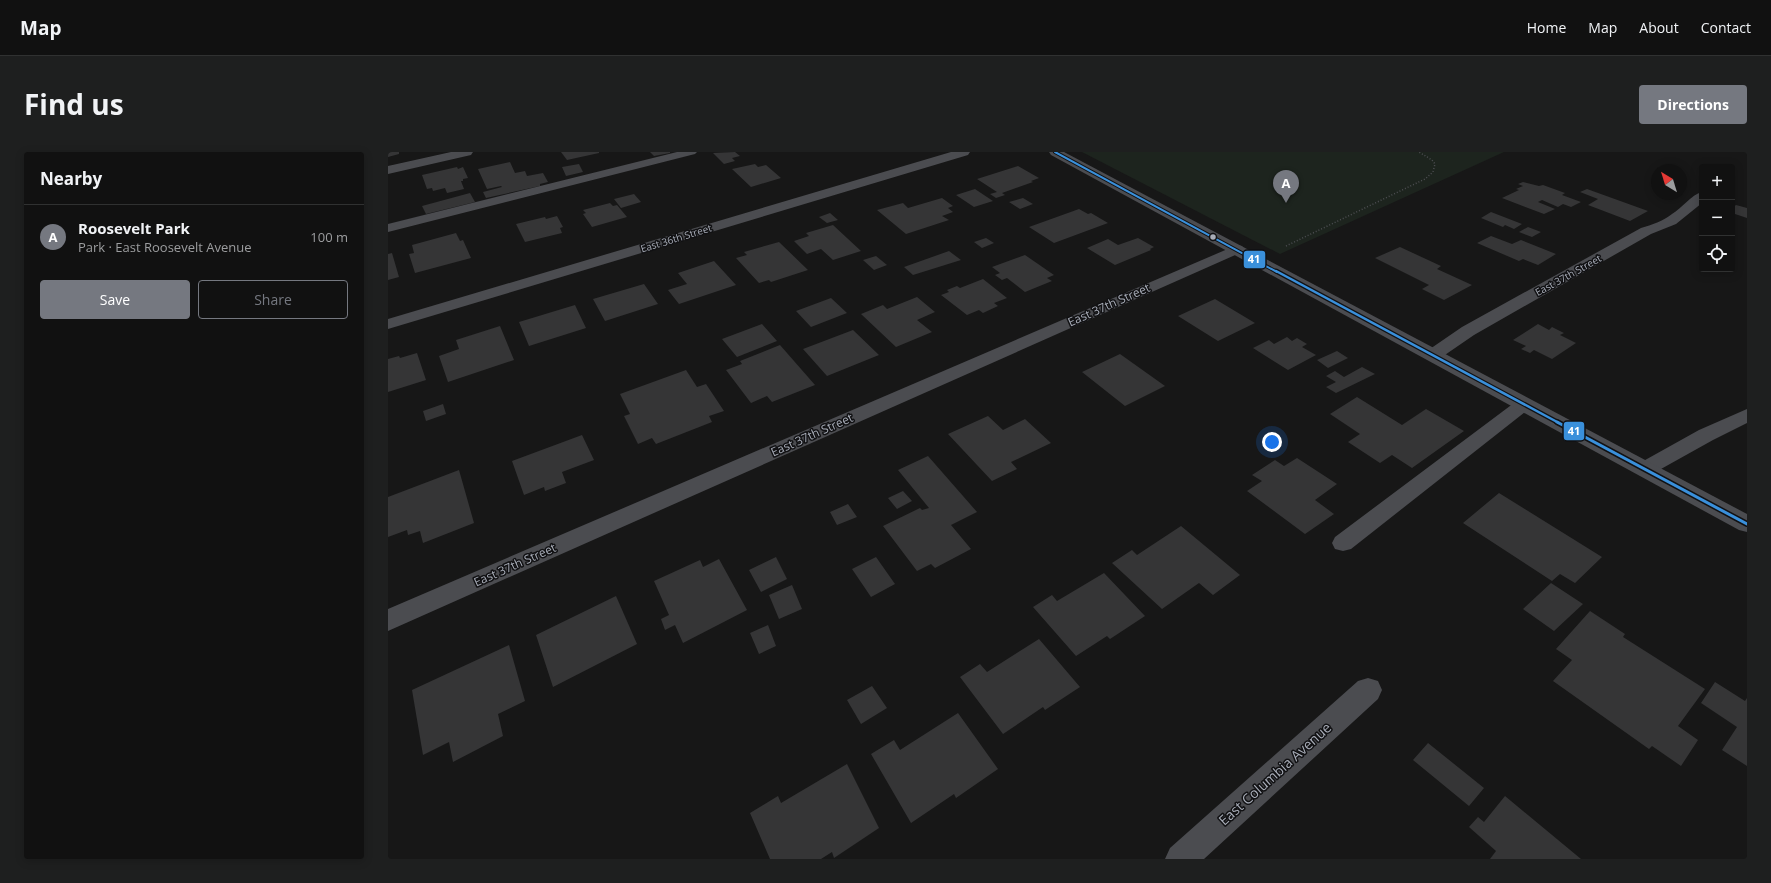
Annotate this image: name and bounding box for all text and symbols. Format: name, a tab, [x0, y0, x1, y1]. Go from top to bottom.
text: Map	[20, 15, 61, 41]
text: Home	[1527, 18, 1566, 37]
text: Map	[1588, 18, 1617, 37]
text: About	[1639, 18, 1679, 37]
text: Contact	[1701, 18, 1751, 37]
text: Find us	[24, 85, 124, 123]
button: Directions	[1639, 85, 1747, 124]
north arrow	[1651, 164, 1687, 200]
map controls	[1699, 164, 1735, 272]
button: +	[1699, 164, 1735, 200]
text: Nearby	[40, 167, 102, 190]
pin: A	[1273, 170, 1299, 203]
button: −	[1699, 200, 1735, 236]
text: Roosevelt Park	[78, 218, 190, 238]
street label: East 36th Street	[639, 220, 714, 255]
text: A	[49, 228, 57, 246]
text: 100 m	[310, 228, 348, 246]
unlabelled marker	[1208, 232, 1218, 242]
button: locate	[1699, 236, 1735, 272]
text: Park · East Roosevelt Avenue	[78, 238, 252, 256]
line badge: 41	[1243, 250, 1266, 269]
text: 41	[1248, 251, 1260, 266]
street label: East 37th Street	[1532, 251, 1604, 299]
street label: East 37th Street	[1065, 279, 1153, 330]
button: Save	[40, 280, 190, 319]
button: Share	[198, 280, 348, 319]
street label: East 37th Street	[768, 409, 856, 460]
line badge: 41	[1563, 421, 1585, 441]
text: 41	[1568, 423, 1580, 438]
your location	[1262, 432, 1282, 452]
street label: East 37th Street	[471, 539, 559, 590]
street label: East Columbia Avenue	[1214, 718, 1335, 829]

